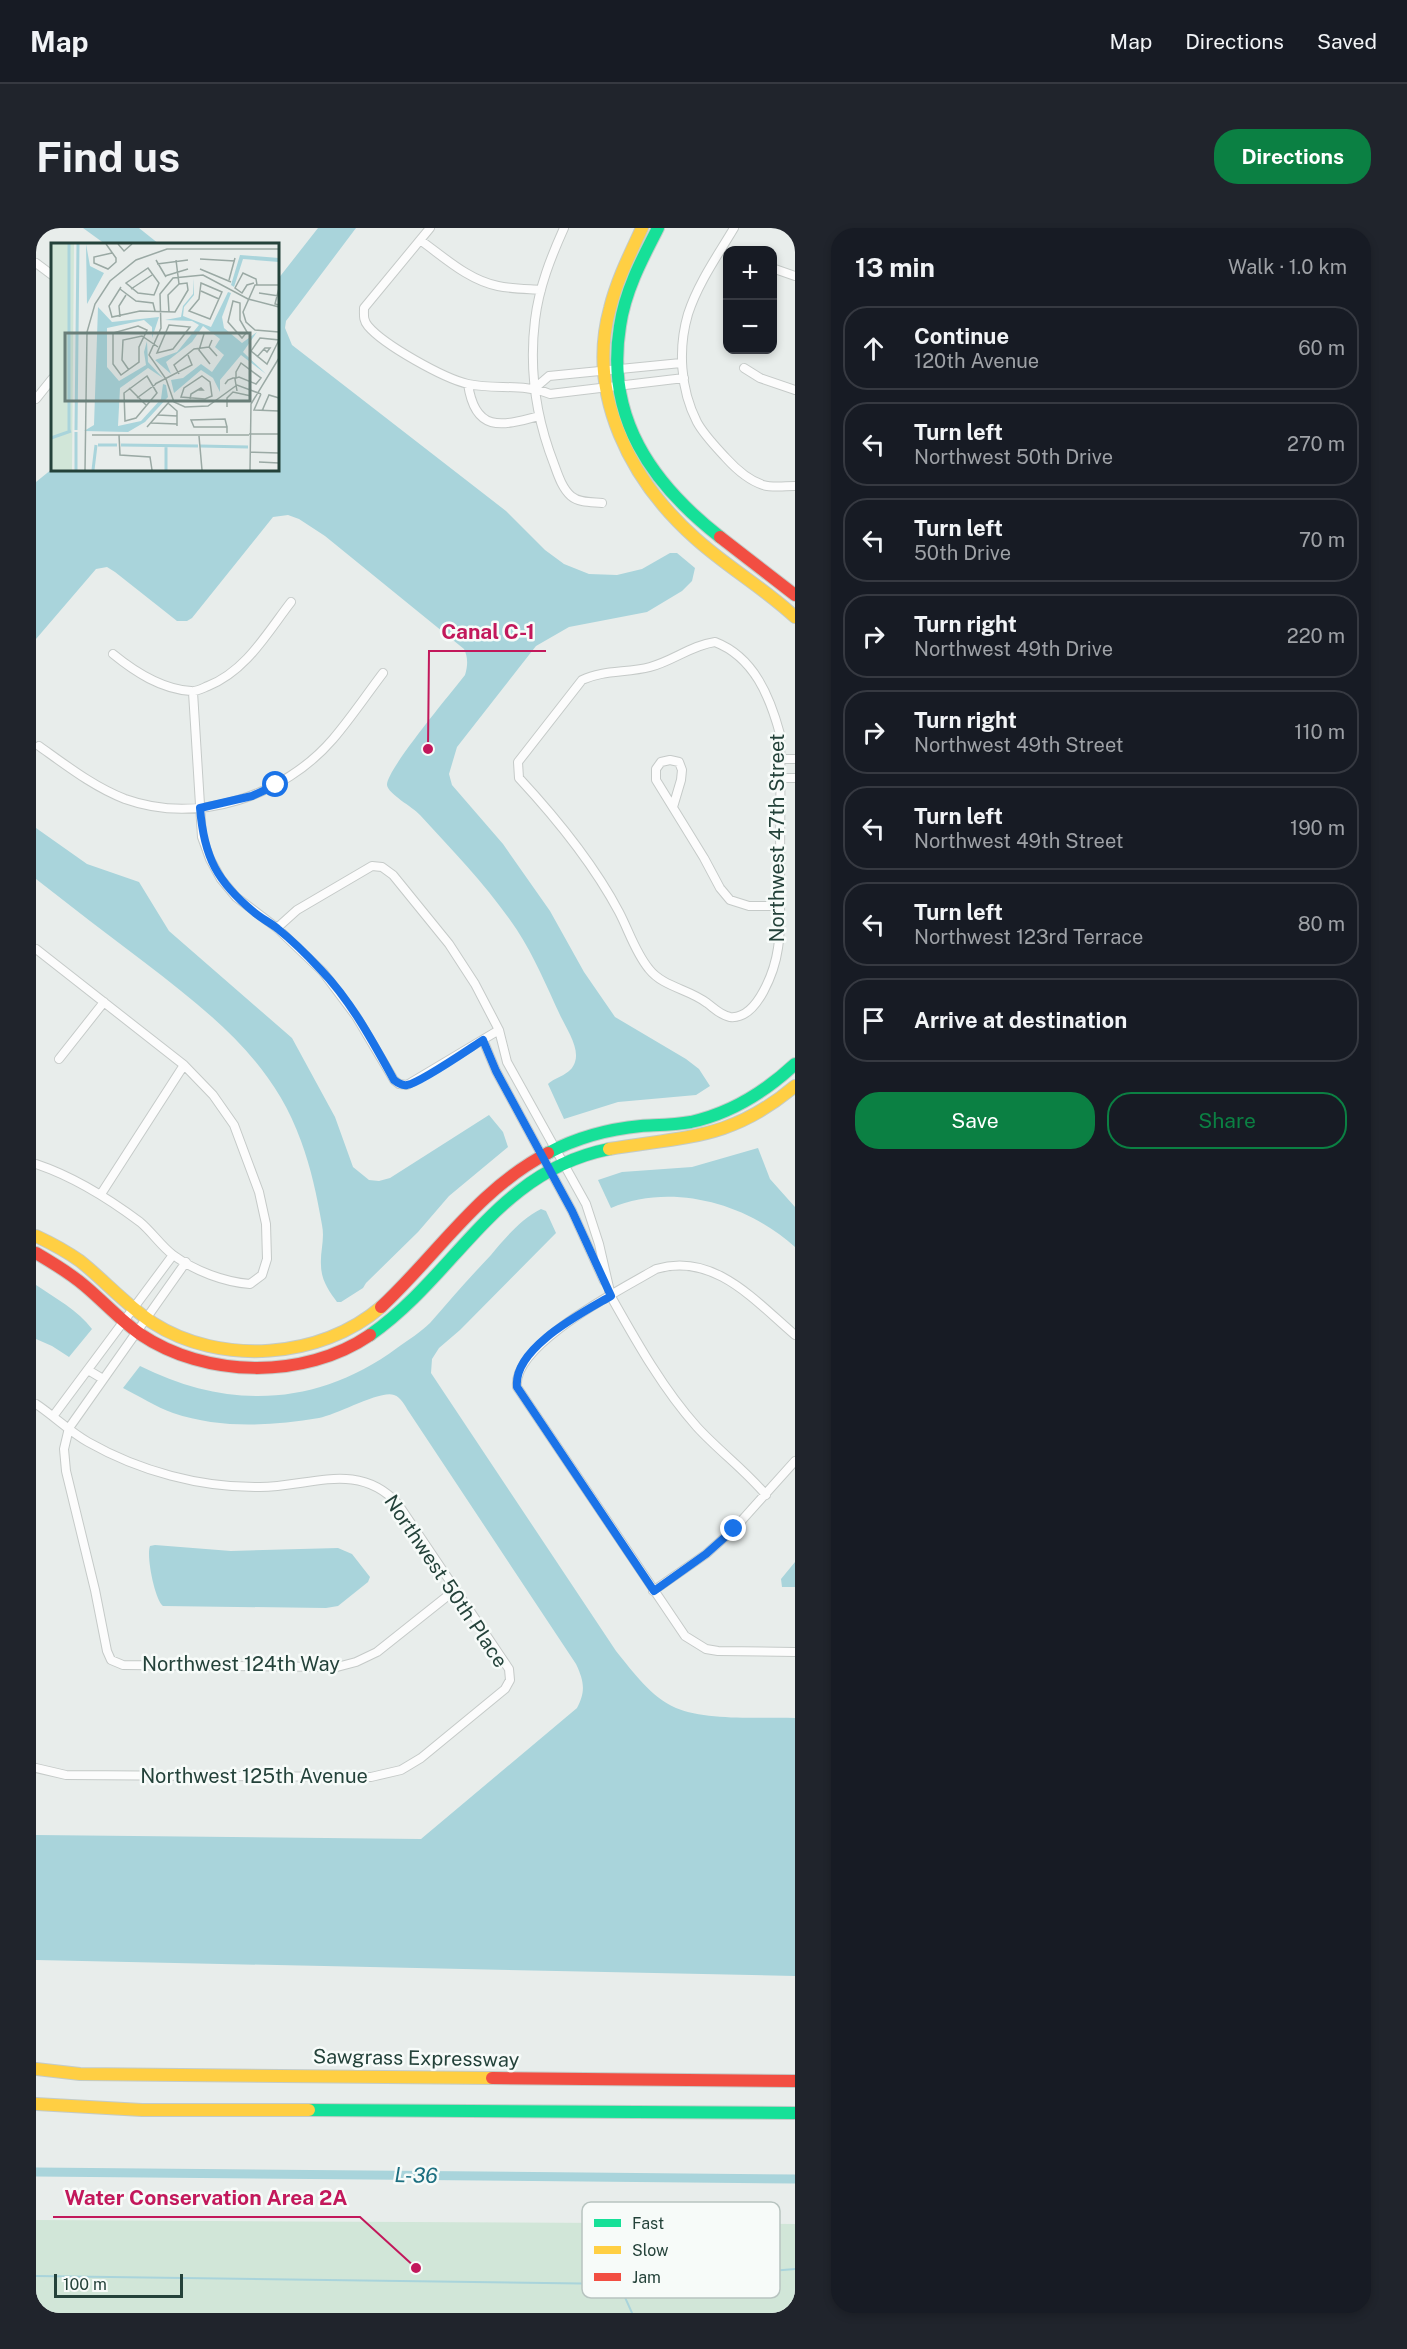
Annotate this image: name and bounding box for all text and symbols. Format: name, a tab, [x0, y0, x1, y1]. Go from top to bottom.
text: Map	[30, 25, 89, 58]
text: Map	[1110, 29, 1152, 54]
text: Directions	[1185, 29, 1284, 54]
text: Saved	[1317, 29, 1377, 54]
button: Directions	[1214, 129, 1371, 184]
text: Find us	[36, 132, 180, 181]
inset map	[51, 243, 279, 471]
map controls	[723, 246, 777, 354]
button: +	[723, 246, 777, 300]
text: 13 min	[855, 252, 935, 283]
text: Walk · 1.0 km	[1228, 255, 1347, 279]
button: −	[723, 300, 777, 354]
text: Continue	[914, 323, 1009, 349]
icon: ahead	[857, 332, 890, 365]
text: 60 m	[1298, 336, 1345, 360]
text: 120th Avenue	[914, 349, 1039, 373]
text: Turn left	[914, 419, 1003, 445]
icon: left	[857, 428, 890, 461]
text: 270 m	[1287, 432, 1345, 456]
text: Northwest 50th Drive	[914, 445, 1113, 469]
text: Turn left	[914, 515, 1003, 541]
icon: left	[857, 524, 890, 557]
text: 70 m	[1299, 528, 1345, 552]
text: 50th Drive	[914, 541, 1011, 565]
text: Turn right	[914, 611, 1017, 637]
callout: Canal C-1	[429, 612, 546, 651]
text: Canal C-1	[441, 619, 535, 644]
icon: right	[857, 620, 890, 653]
text: 220 m	[1287, 624, 1345, 648]
text: Northwest 49th Drive	[914, 637, 1113, 661]
text: Turn right	[914, 707, 1017, 733]
icon: right	[857, 716, 890, 749]
text: 110 m	[1294, 720, 1345, 744]
street label: Northwest 47th Street	[765, 733, 789, 943]
text: Northwest 49th Street	[914, 733, 1124, 757]
route start	[262, 771, 288, 797]
text: Turn left	[914, 803, 1003, 829]
icon: left	[857, 812, 890, 845]
text: 190 m	[1290, 816, 1345, 840]
text: Northwest 49th Street	[914, 829, 1124, 853]
text: Turn left	[914, 899, 1003, 925]
icon: left	[857, 908, 890, 941]
text: 80 m	[1298, 912, 1345, 936]
text: Northwest 123rd Terrace	[914, 925, 1143, 949]
icon: arrive	[857, 1004, 890, 1037]
text: Arrive at destination	[914, 1007, 1127, 1033]
button: Save	[855, 1092, 1095, 1149]
button: Share	[1107, 1092, 1347, 1149]
street label: Northwest 50th Place	[379, 1490, 513, 1672]
route end	[720, 1515, 746, 1541]
street label: Northwest 124th Way	[142, 1652, 340, 1676]
street label: Northwest 125th Avenue	[140, 1764, 368, 1788]
street label: Sawgrass Expressway	[313, 2044, 520, 2072]
water label: L-36	[394, 2162, 438, 2188]
callout: Water Conservation Area 2A	[53, 2178, 360, 2217]
text: Water Conservation Area 2A	[64, 2185, 348, 2210]
legend	[582, 2202, 780, 2298]
text: Fast	[632, 2214, 664, 2233]
text: Slow	[632, 2241, 669, 2260]
text: Jam	[632, 2268, 661, 2287]
scale bar	[54, 2271, 183, 2298]
text: 100 m	[63, 2275, 107, 2294]

